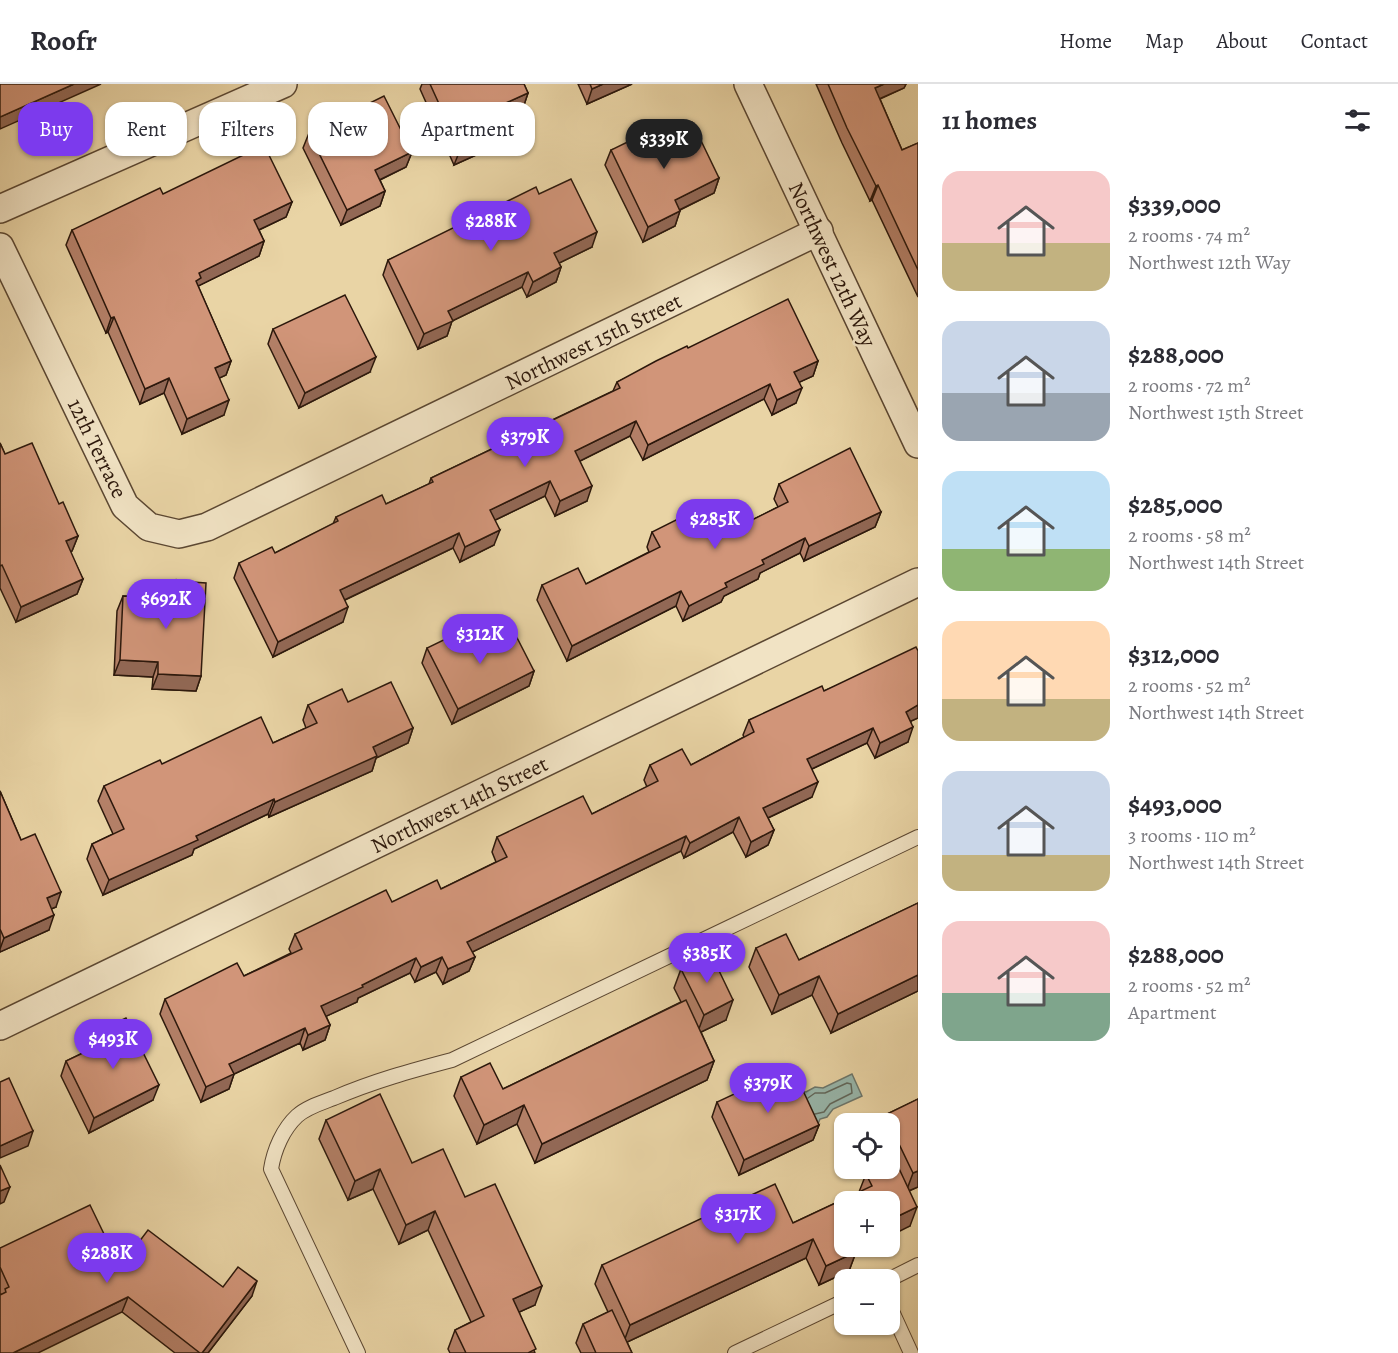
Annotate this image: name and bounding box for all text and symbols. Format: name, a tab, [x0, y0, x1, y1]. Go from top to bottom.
text: Roofr	[30, 22, 97, 60]
text: Home	[1059, 27, 1112, 55]
text: Map	[1145, 27, 1183, 55]
text: About	[1216, 27, 1268, 55]
text: Contact	[1301, 27, 1368, 55]
chip: Buy	[18, 102, 93, 156]
chip: Rent	[105, 102, 187, 156]
chip: Filters	[199, 102, 296, 156]
chip: New	[308, 102, 388, 156]
chip: Apartment	[400, 102, 535, 156]
text: 11 homes	[942, 103, 1037, 138]
icon: filters	[1341, 104, 1374, 137]
pin: $339K	[622, 119, 706, 170]
text: $339K	[640, 125, 688, 152]
street label: Northwest 12th Way	[781, 177, 883, 352]
text: $339,000	[1128, 187, 1221, 222]
icon: home	[990, 195, 1062, 267]
pin: $288K	[449, 201, 533, 252]
text: $288K	[465, 207, 517, 234]
text: 2 rooms · 74 m²	[1128, 222, 1250, 249]
text: Northwest 12th Way	[1128, 249, 1290, 276]
street label: Northwest 15th Street	[500, 286, 687, 398]
text: $288,000	[1128, 337, 1224, 372]
icon: home	[990, 345, 1062, 417]
text: 2 rooms · 72 m²	[1128, 372, 1250, 399]
street label: 12th Terrace	[60, 393, 134, 503]
text: Northwest 15th Street	[1128, 399, 1304, 426]
pin: $379K	[483, 417, 567, 468]
text: $379K	[501, 423, 549, 450]
text: $285,000	[1128, 487, 1222, 522]
icon: home	[990, 495, 1062, 567]
pin: $285K	[673, 499, 757, 550]
text: $285K	[690, 505, 740, 532]
text: 2 rooms · 58 m²	[1128, 522, 1251, 549]
text: Northwest 14th Street	[1128, 549, 1304, 576]
pin: $692K	[124, 579, 208, 630]
text: $692K	[141, 585, 191, 612]
pin: $312K	[438, 614, 522, 665]
text: $312K	[456, 620, 504, 647]
text: $312,000	[1128, 637, 1219, 672]
icon: home	[990, 645, 1062, 717]
text: 2 rooms · 52 m²	[1128, 672, 1251, 699]
text: Northwest 14th Street	[1128, 699, 1304, 726]
street label: Northwest 14th Street	[366, 749, 553, 861]
text: $493,000	[1128, 787, 1222, 822]
icon: home	[990, 795, 1062, 867]
text: 3 rooms · 110 m²	[1128, 822, 1256, 849]
text: Northwest 14th Street	[1128, 849, 1304, 876]
pin: $385K	[665, 933, 749, 984]
text: $288,000	[1128, 937, 1224, 972]
text: $385K	[682, 939, 732, 966]
icon: home	[990, 945, 1062, 1017]
text: 2 rooms · 52 m²	[1128, 972, 1251, 999]
text: Apartment	[1128, 999, 1217, 1026]
pin: $493K	[71, 1019, 155, 1070]
text: $493K	[88, 1025, 138, 1052]
pin: $379K	[726, 1063, 810, 1114]
text: $379K	[744, 1069, 792, 1096]
map controls	[834, 1113, 900, 1335]
button: locate	[834, 1113, 900, 1179]
button: +	[834, 1191, 900, 1257]
pin: $317K	[696, 1194, 780, 1245]
text: $317K	[715, 1200, 761, 1227]
pin: $288K	[65, 1233, 149, 1284]
text: $288K	[81, 1239, 133, 1266]
button: −	[834, 1269, 900, 1335]

